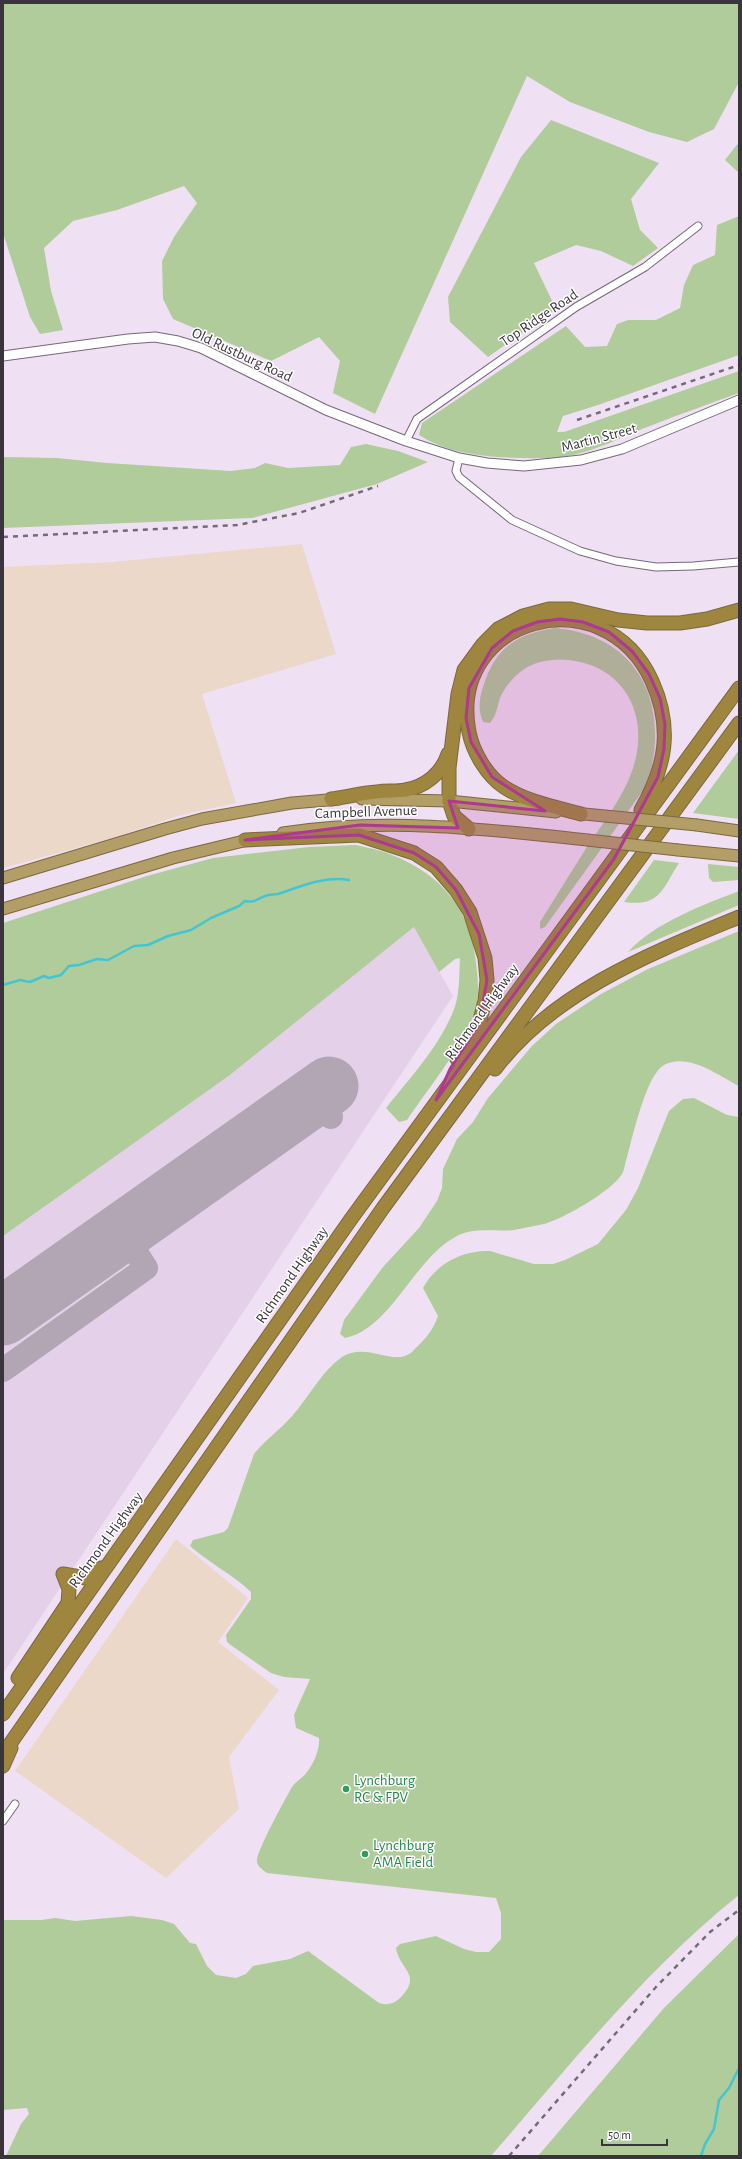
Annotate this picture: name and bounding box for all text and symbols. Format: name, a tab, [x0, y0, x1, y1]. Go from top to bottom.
street label: Top Ridge Road	[497, 286, 581, 349]
street label: Old Rustburg Road	[189, 325, 295, 385]
street label: Martin Street	[560, 421, 638, 455]
street label: Campbell Avenue	[315, 803, 418, 821]
street label: Richmond Highway	[442, 961, 522, 1063]
street label: Richmond Highway	[253, 1223, 331, 1326]
street label: Richmond Highway	[66, 1489, 146, 1591]
place label: Lynchburg RC & FPV	[354, 1773, 416, 1805]
marker: Lynchburg RC & FPV	[341, 1784, 351, 1794]
place label: Lynchburg AMA Field	[373, 1838, 435, 1870]
marker: Lynchburg AMA Field	[360, 1849, 370, 1859]
scale bar	[602, 2121, 667, 2147]
text: 50 m	[608, 2129, 631, 2141]

